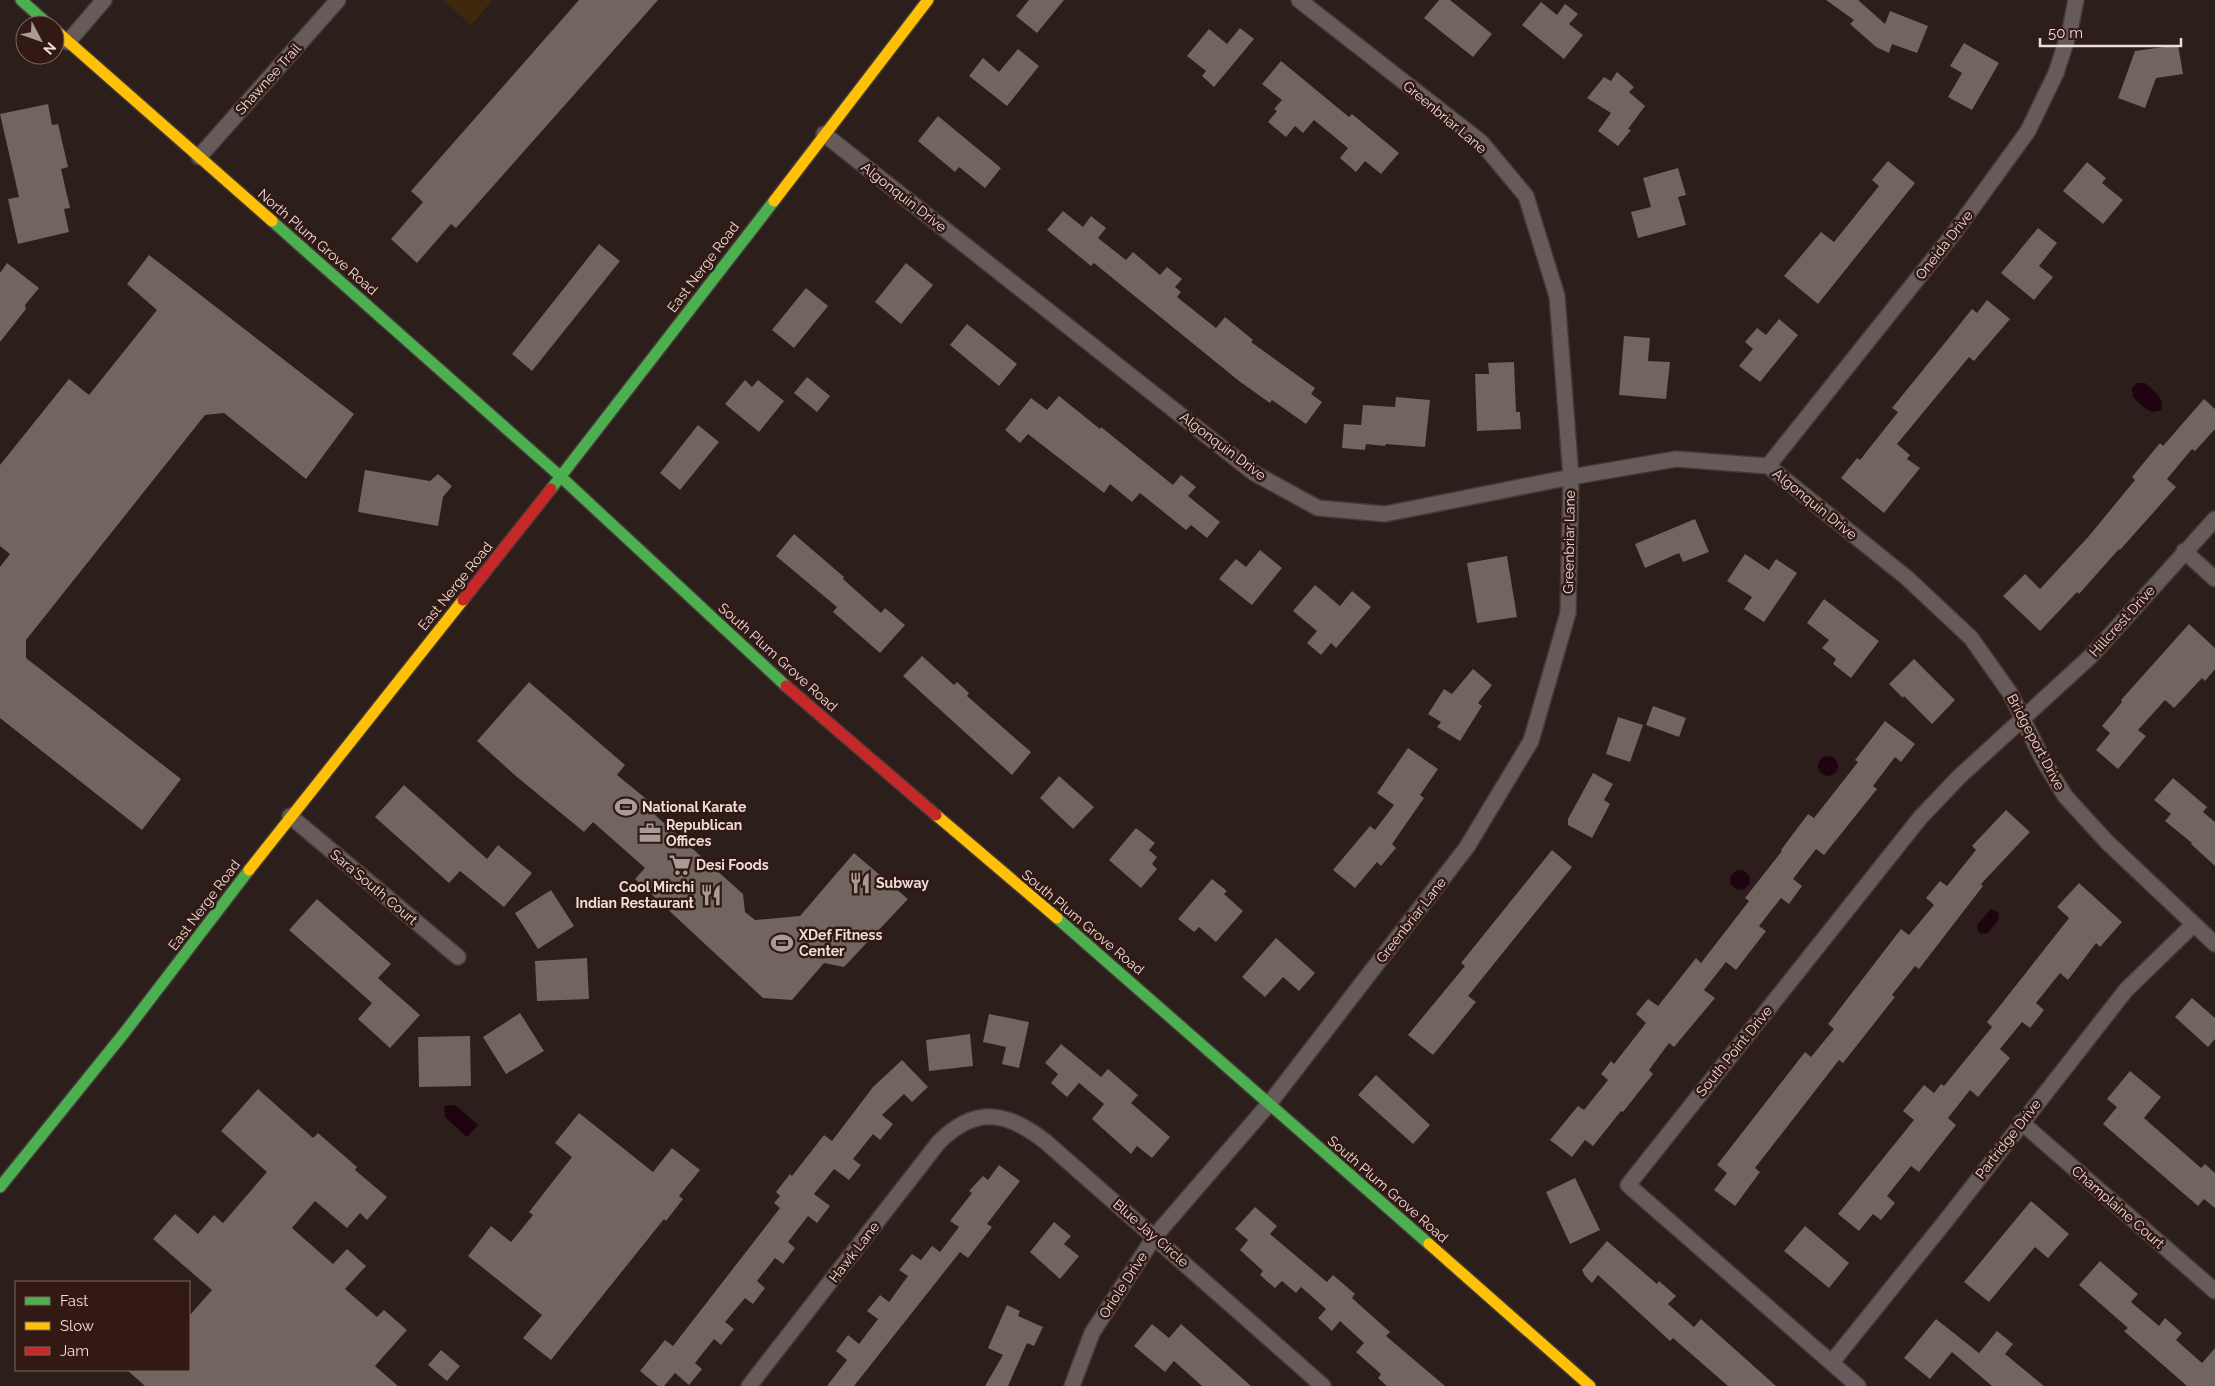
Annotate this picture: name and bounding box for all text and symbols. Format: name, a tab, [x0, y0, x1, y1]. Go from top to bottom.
north arrow	[15, 15, 65, 65]
scale bar	[2040, 15, 2181, 47]
text: 50 m	[2048, 24, 2083, 42]
text: N	[40, 39, 59, 58]
street label: Shawnee Trail	[232, 40, 304, 118]
street label: Greenbriar Lane	[1400, 77, 1490, 157]
street label: Algonquin Drive	[858, 159, 950, 235]
street label: North Plum Grove Road	[255, 186, 381, 298]
street label: Oneida Drive	[1912, 207, 1976, 283]
street label: East Nerge Road	[664, 219, 742, 315]
street label: Algonquin Drive	[1177, 408, 1269, 484]
street label: Algonquin Drive	[1770, 465, 1860, 543]
street label: Greenbriar Lane	[1560, 490, 1578, 594]
street label: East Nerge Road	[415, 539, 495, 633]
street label: Hillcrest Drive	[2086, 582, 2158, 660]
street label: South Plum Grove Road	[715, 599, 841, 715]
street label: Bridgeport Drive	[2004, 691, 2068, 793]
sports icon: National Karate	[613, 794, 639, 820]
place label: National Karate	[642, 799, 747, 815]
place label: Republican Offices	[666, 817, 742, 849]
office icon: Republican Offices	[637, 820, 663, 846]
street label: Sara'South Court	[327, 846, 421, 928]
supermarket icon: Desi Foods	[667, 852, 693, 878]
street label: East Nerge Road	[165, 857, 243, 953]
place label: Desi Foods	[696, 857, 769, 873]
street label: South Plum Grove Road	[1019, 866, 1147, 978]
restaurant icon: Subway	[847, 870, 873, 896]
street label: Greenbriar Lane	[1373, 874, 1449, 966]
place label: Subway	[876, 875, 929, 891]
place label: Cool Mirchi Indian Restaurant	[575, 879, 695, 911]
restaurant icon: Cool Mirchi Indian Restaurant	[698, 882, 724, 908]
place label: XDef Fitness Center	[798, 927, 882, 959]
sports icon: XDef Fitness Center	[769, 930, 795, 956]
street label: South Point Drive	[1693, 1003, 1775, 1099]
street label: Partridge Drive	[1972, 1096, 2044, 1182]
street label: South Plum Grove Road	[1325, 1132, 1451, 1246]
street label: Champlaine Court	[2069, 1163, 2168, 1252]
street label: Blue Jay Circle	[1110, 1196, 1192, 1270]
street label: Hawk Lane	[825, 1219, 883, 1285]
street label: Oriole Drive	[1096, 1249, 1150, 1321]
legend	[15, 1281, 190, 1371]
text: Fast	[60, 1292, 88, 1310]
text: Slow	[60, 1317, 94, 1335]
text: Jam	[60, 1342, 89, 1360]

